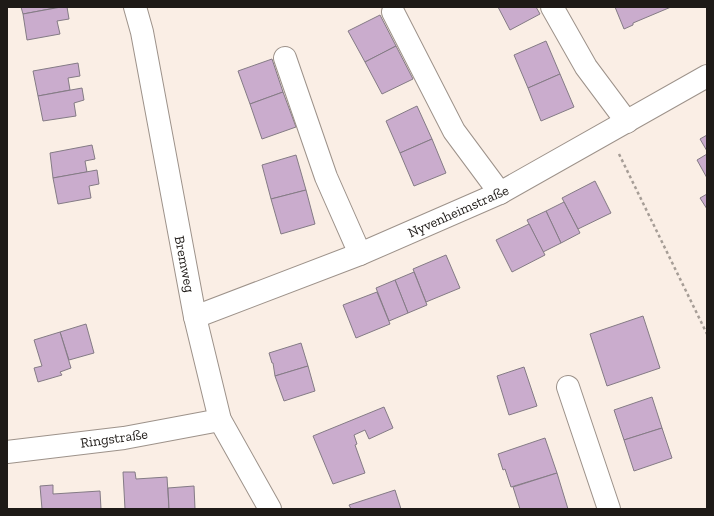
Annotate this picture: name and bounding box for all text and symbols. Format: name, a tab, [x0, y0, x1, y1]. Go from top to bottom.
street label: Nyvenheimstraße	[405, 181, 512, 241]
street label: Bremweg	[171, 234, 198, 294]
street label: Ringstraße	[79, 425, 149, 452]

